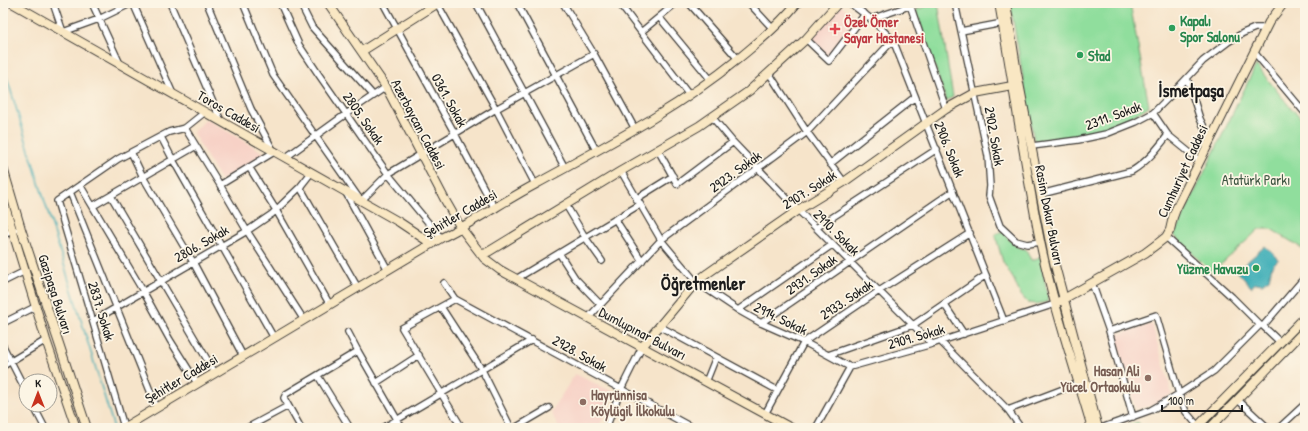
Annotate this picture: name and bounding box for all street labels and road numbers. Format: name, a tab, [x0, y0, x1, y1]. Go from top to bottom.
street label: 0361. Sokak	[427, 70, 473, 130]
street label: Azerbaycan Caddesi	[386, 76, 451, 173]
street label: Toros Caddesi	[194, 85, 264, 137]
street label: 2805. Sokak	[339, 88, 389, 148]
street label: 2311. Sokak	[1082, 96, 1144, 134]
street label: 2902. Sokak	[980, 105, 1010, 167]
street label: 2906. Sokak	[930, 118, 970, 180]
street label: Cumhuriyet Caddesi	[1152, 121, 1213, 221]
street label: 2923. Sokak	[705, 146, 765, 196]
street label: Rasim Dokur Bulvarı	[1031, 163, 1069, 267]
street label: 2907. Sokak	[778, 165, 840, 213]
street label: Şehitler Caddesi	[420, 184, 500, 242]
street label: 2910. Sokak	[810, 205, 865, 260]
street label: 2806. Sokak	[170, 220, 232, 266]
street label: 2931. Sokak	[782, 249, 841, 299]
street label: Gazipaşa Bulvarı	[33, 252, 78, 337]
street label: 2933. Sokak	[816, 274, 876, 324]
street label: 2837. Sokak	[84, 279, 120, 343]
street label: 2914. Sokak	[751, 297, 811, 339]
street label: Dumlupınar Bulvarı	[595, 302, 690, 365]
street label: 2909. Sokak	[885, 319, 947, 353]
street label: 2928. Sokak	[549, 330, 611, 376]
street label: Şehitler Caddesi	[141, 349, 221, 407]

